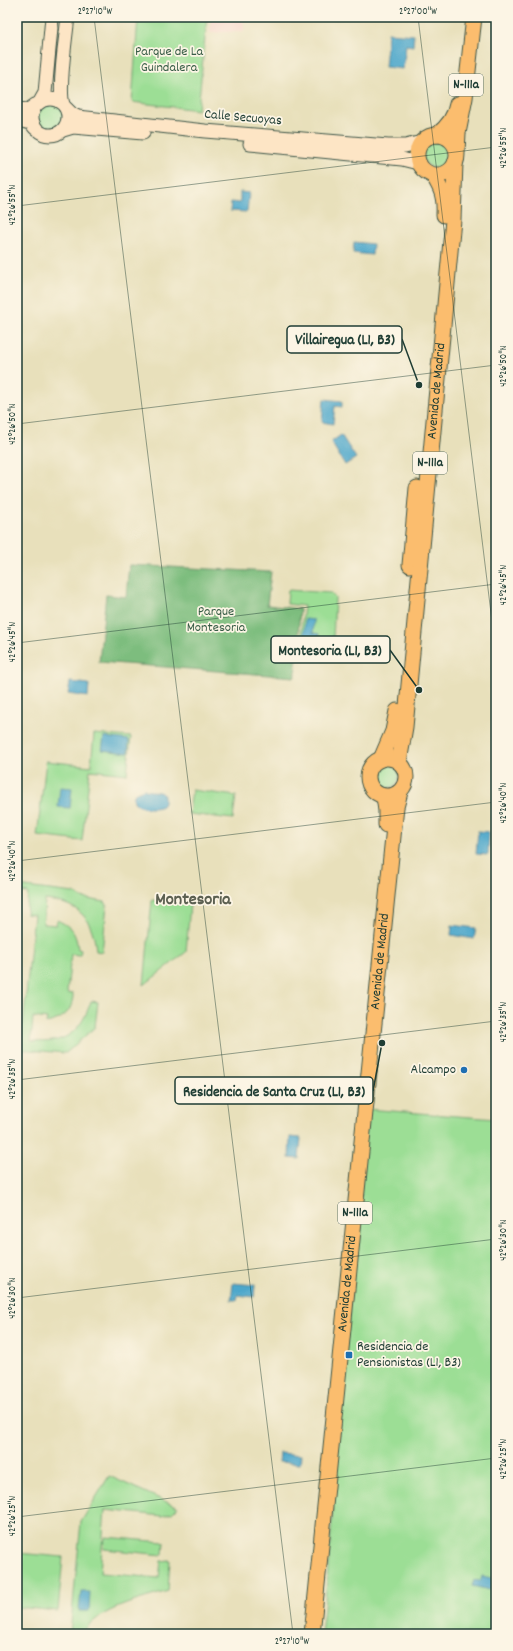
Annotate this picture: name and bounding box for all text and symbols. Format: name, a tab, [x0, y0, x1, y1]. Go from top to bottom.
text: 2°27'10"W	[78, 5, 113, 19]
text: 2°27'00"W	[399, 5, 437, 19]
park label: Parque de La Guindalera	[135, 42, 203, 78]
road number: N-111a	[449, 74, 483, 96]
street label: Calle Secuoyas	[203, 105, 283, 131]
text: 42°26'55"N	[497, 128, 511, 168]
text: 42°26'55"N	[6, 185, 20, 225]
callout: Villairegua (L1, B3)	[287, 326, 402, 353]
text: Villairegua (L1, B3)	[295, 330, 395, 352]
street label: Avenida de Madrid	[422, 342, 451, 440]
text: 42°26'50"N	[497, 345, 511, 387]
text: 42°26'50"N	[6, 403, 20, 445]
road number: N-111a	[413, 452, 447, 474]
text: 42°26'45"N	[497, 565, 511, 605]
park label: Parque Montesoria	[187, 602, 246, 638]
text: 42°26'45"N	[6, 622, 20, 662]
callout: Montesoria (L1, B3)	[271, 636, 390, 663]
text: Montesoria (L1, B3)	[278, 641, 382, 663]
text: 42°26'40"N	[497, 782, 511, 824]
text: 42°26'40"N	[6, 840, 20, 882]
district label: Montesoria	[155, 888, 231, 913]
street label: Avenida de Madrid	[365, 912, 395, 1011]
text: 42°26'35"N	[497, 1002, 511, 1042]
text: 42°26'35"N	[6, 1059, 20, 1099]
place label: Alcampo	[411, 1060, 456, 1080]
marker: Alcampo	[459, 1065, 469, 1075]
callout: Residencia de Santa Cruz (L1, B3)	[175, 1077, 373, 1104]
text: Residencia de Santa Cruz (L1, B3)	[183, 1082, 365, 1104]
road number: N-111a	[338, 1202, 372, 1224]
text: 42°26'30"N	[497, 1219, 511, 1261]
street label: Avenida de Madrid	[333, 1235, 362, 1333]
text: 42°26'30"N	[6, 1277, 20, 1319]
place label: Residencia de Pensionistas (L1, B3)	[357, 1337, 461, 1373]
marker: Residencia de Pensionistas (L1, B3)	[344, 1350, 354, 1360]
text: 42°26'25"N	[497, 1439, 511, 1479]
text: 42°26'25"N	[6, 1496, 20, 1536]
text: 2°27'10"W	[275, 1635, 310, 1649]

